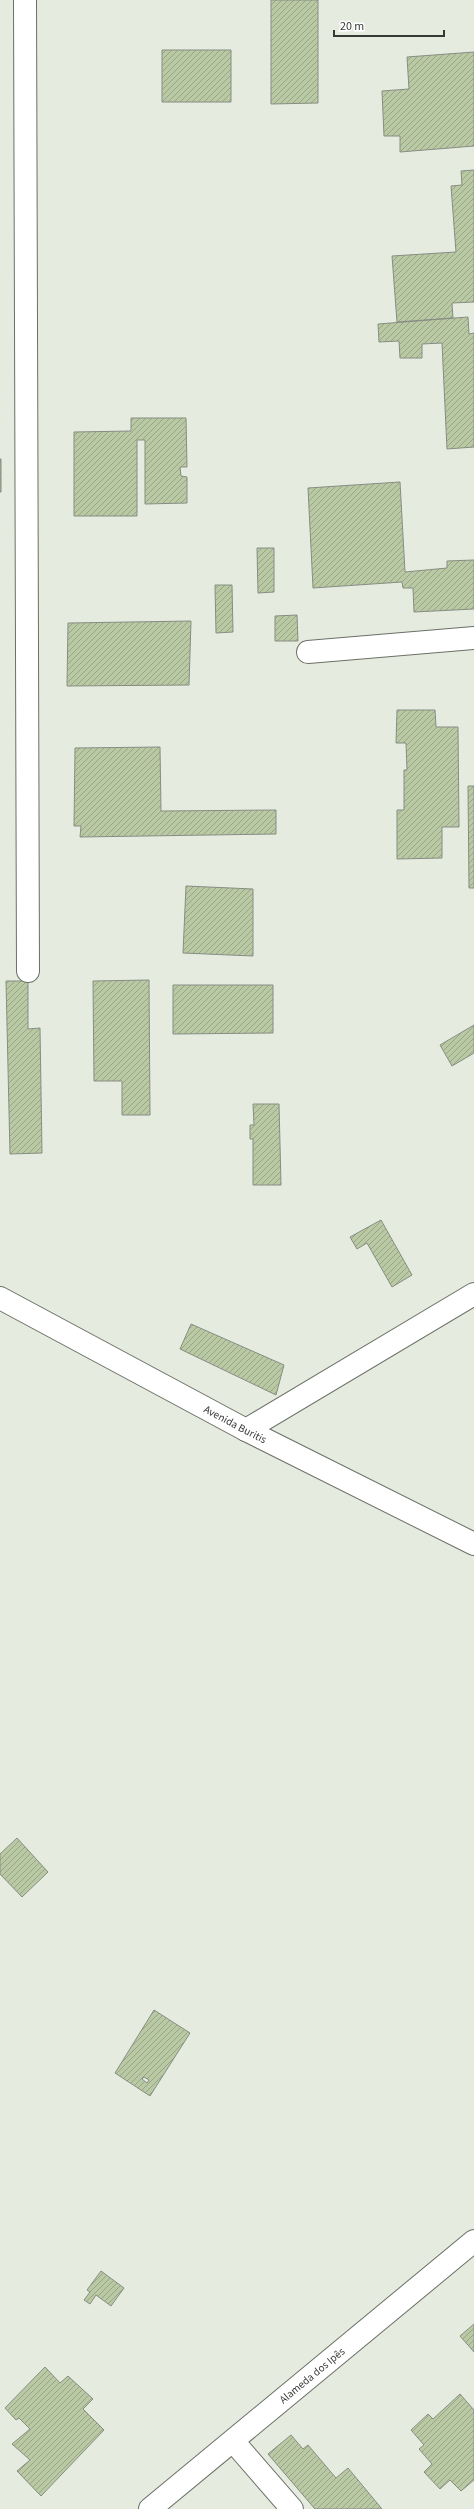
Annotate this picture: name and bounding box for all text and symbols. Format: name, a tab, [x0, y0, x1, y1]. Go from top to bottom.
scale bar	[334, 12, 444, 38]
text: 20 m	[340, 18, 364, 35]
street label: Avenida Buritis	[201, 1401, 270, 1447]
street label: Alameda dos Ipês	[276, 2343, 348, 2407]

